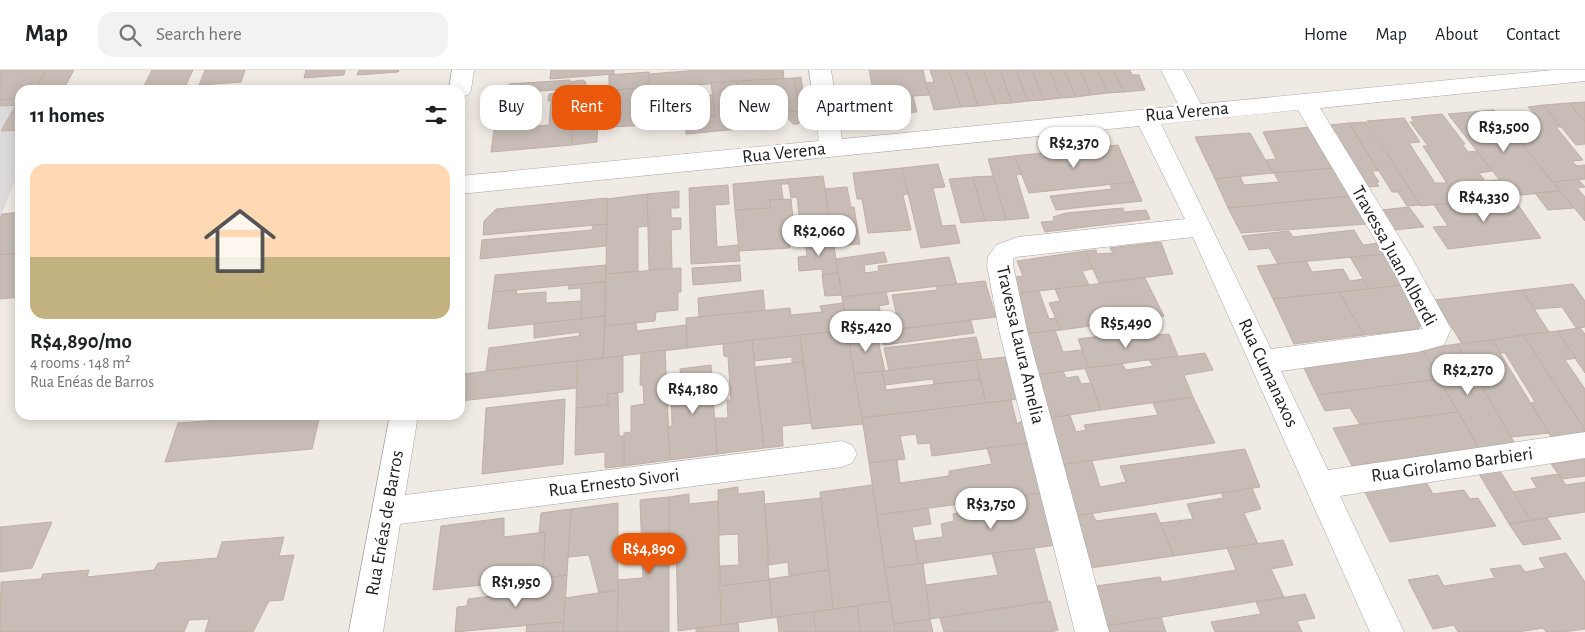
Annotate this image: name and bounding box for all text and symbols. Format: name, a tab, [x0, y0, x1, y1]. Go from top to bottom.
search box	[98, 12, 448, 57]
icon: search	[116, 21, 144, 49]
text: Map	[25, 22, 68, 46]
text: Search here	[156, 25, 242, 44]
text: Home	[1304, 26, 1347, 44]
text: Map	[1375, 26, 1407, 44]
text: About	[1435, 26, 1478, 44]
text: Contact	[1506, 26, 1560, 44]
chip: Buy	[480, 85, 542, 130]
chip: Rent	[552, 85, 621, 130]
chip: Filters	[631, 85, 710, 130]
chip: New	[720, 85, 788, 130]
chip: Apartment	[798, 85, 911, 130]
street label: Rua Verena	[1144, 99, 1230, 125]
icon: filters	[422, 101, 450, 129]
text: 11 homes	[30, 105, 105, 126]
pin: R$3,500	[1458, 111, 1550, 153]
text: R$3,500	[1479, 119, 1529, 135]
pin: R$2,370	[1028, 126, 1120, 169]
text: R$2,370	[1049, 135, 1099, 151]
street label: Rua Verena	[741, 139, 827, 167]
pin: R$4,330	[1438, 180, 1530, 223]
street label: Travessa Juan Alberdi	[1348, 183, 1440, 329]
text: R$4,330	[1459, 189, 1509, 205]
icon: home	[195, 196, 285, 286]
pin: R$2,060	[773, 214, 865, 257]
text: R$2,060	[793, 223, 845, 239]
street label: Travessa Laura Amelia	[993, 264, 1048, 426]
pin: R$5,490	[1080, 306, 1172, 349]
pin: R$5,420	[820, 310, 912, 353]
text: R$5,490	[1100, 315, 1152, 331]
street label: Rua Cumanaxos	[1235, 316, 1301, 430]
text: R$5,420	[840, 319, 892, 335]
text: R$4,890/mo	[30, 331, 132, 352]
pin: R$2,270	[1422, 354, 1514, 396]
text: 4 rooms · 148 m²	[30, 355, 131, 371]
text: R$2,270	[1443, 362, 1493, 378]
pin: R$4,180	[647, 372, 739, 415]
text: Rua Enéas de Barros	[30, 374, 154, 390]
text: R$4,180	[668, 381, 718, 397]
street label: Rua Girolamo Barbieri	[1370, 444, 1534, 486]
street label: Rua Enéas de Barros	[363, 449, 407, 597]
street label: Rua Ernesto Sivori	[547, 466, 681, 500]
pin: R$3,750	[945, 488, 1037, 530]
text: R$3,750	[966, 496, 1016, 512]
pin: R$4,890	[603, 532, 695, 575]
text: R$4,890	[623, 541, 675, 557]
pin: R$1,950	[470, 566, 562, 608]
text: R$1,950	[491, 574, 541, 590]

